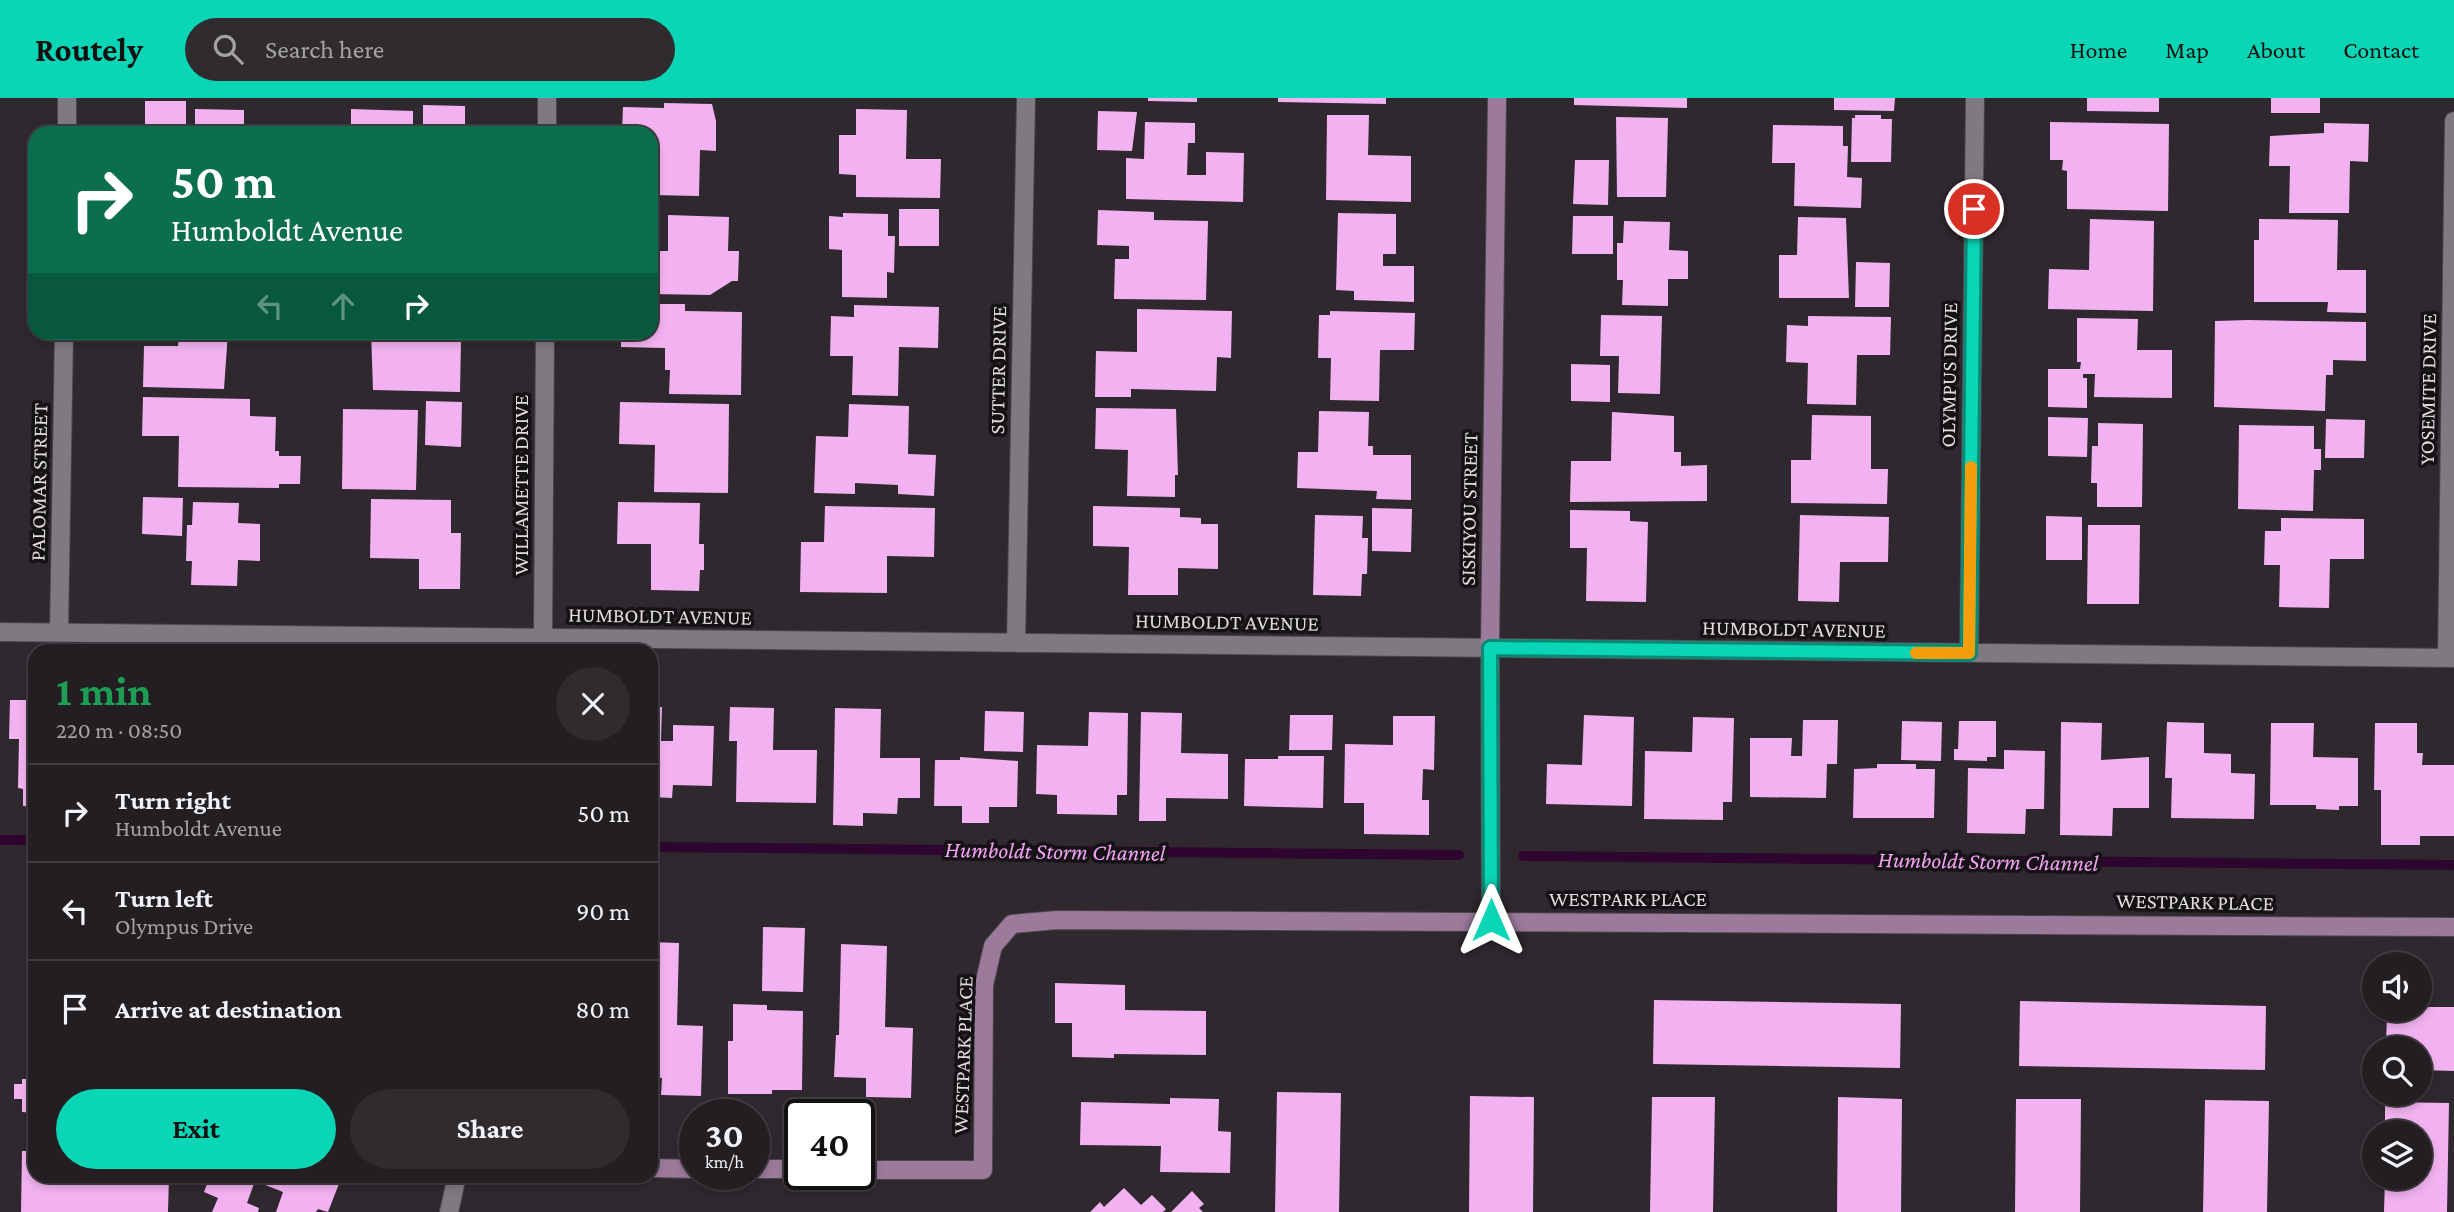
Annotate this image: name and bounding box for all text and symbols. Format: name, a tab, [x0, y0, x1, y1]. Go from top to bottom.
search box	[185, 18, 675, 81]
icon: search	[209, 30, 247, 68]
text: Routely	[35, 31, 143, 68]
text: Search here	[265, 35, 384, 64]
text: Home	[2070, 36, 2127, 63]
text: Map	[2165, 36, 2209, 63]
text: About	[2247, 36, 2305, 63]
text: Contact	[2343, 36, 2419, 63]
icon: right	[56, 154, 147, 245]
text: 50 m	[171, 154, 276, 209]
pin	[1944, 179, 2004, 239]
icon: arrive	[1955, 190, 1993, 228]
text: Humboldt Avenue	[171, 212, 403, 248]
icon: left	[251, 287, 289, 325]
icon: ahead	[324, 287, 362, 325]
icon: right	[397, 287, 435, 325]
street label: OLYMPUS DRIVE	[1936, 302, 1962, 448]
street label: SUTTER DRIVE	[985, 305, 1011, 435]
street label: YOSEMITE DRIVE	[2415, 313, 2441, 465]
street label: WILLAMETTE DRIVE	[509, 395, 533, 575]
street label: PALOMAR STREET	[26, 402, 52, 561]
street label: SISKIYOU STREET	[1456, 431, 1482, 586]
street label: HUMBOLDT AVENUE	[568, 602, 752, 630]
street label: HUMBOLDT AVENUE	[1135, 608, 1319, 636]
street label: HUMBOLDT AVENUE	[1702, 615, 1886, 643]
text: 1 min	[56, 667, 152, 714]
button: close	[556, 667, 630, 741]
text: 220 m · 08:50	[56, 717, 182, 743]
text: Turn right	[115, 786, 231, 815]
icon: right	[56, 794, 94, 832]
text: 50 m	[577, 799, 630, 828]
text: Humboldt Avenue	[115, 815, 282, 841]
water label: Humboldt Storm Channel	[945, 836, 1166, 866]
water label: Humboldt Storm Channel	[1878, 846, 2099, 876]
position arrow	[1454, 883, 1528, 957]
text: Turn left	[115, 884, 213, 913]
street label: WESTPARK PLACE	[1549, 887, 1707, 911]
street label: WESTPARK PLACE	[2116, 889, 2274, 915]
icon: left	[56, 892, 94, 930]
text: 90 m	[576, 897, 630, 926]
text: Olympus Drive	[115, 913, 253, 939]
map controls	[2362, 952, 2432, 1190]
button: sound	[2362, 952, 2432, 1022]
street label: WESTPARK PLACE	[948, 976, 978, 1134]
icon: arrive	[56, 990, 94, 1028]
text: Arrive at destination	[115, 995, 342, 1024]
text: 80 m	[576, 995, 630, 1024]
button: search	[2362, 1036, 2432, 1106]
button: Exit	[56, 1089, 336, 1169]
button: Share	[350, 1089, 630, 1169]
speed limit sign: 40	[784, 1099, 875, 1190]
text: 30	[705, 1116, 744, 1155]
button: layers	[2362, 1120, 2432, 1190]
text: km/h	[705, 1152, 744, 1172]

